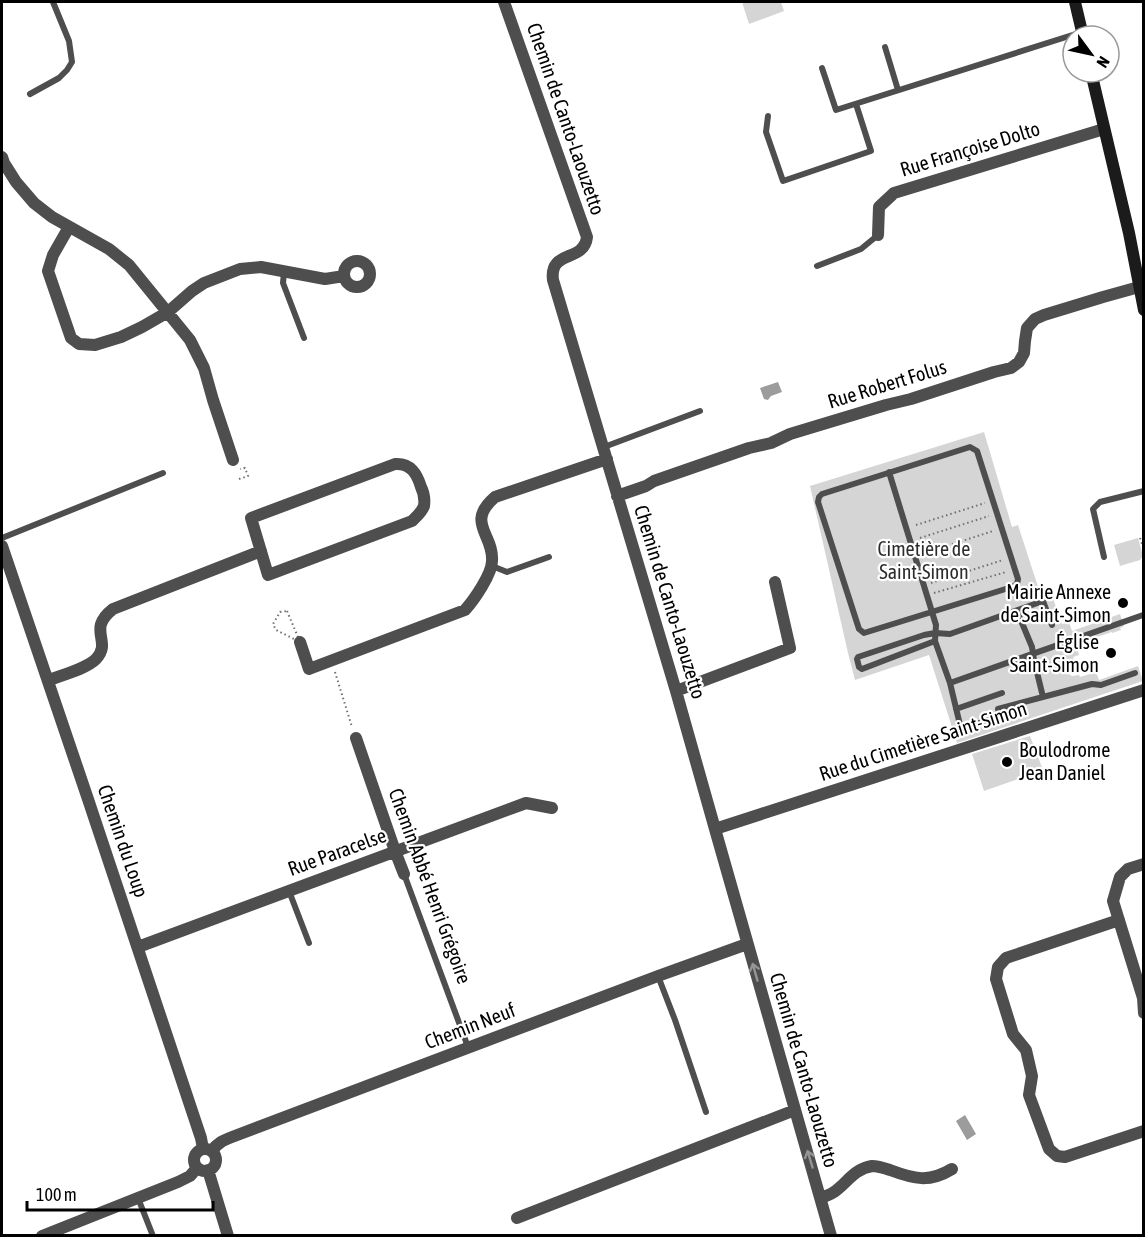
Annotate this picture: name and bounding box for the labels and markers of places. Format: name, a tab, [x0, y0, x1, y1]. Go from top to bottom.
place label: Mairie Annexe de Saint-Simon	[1000, 580, 1111, 626]
marker: Mairie Annexe de Saint-Simon	[1116, 596, 1130, 610]
place label: Église Saint-Simon	[1010, 630, 1099, 676]
marker: Église Saint-Simon	[1104, 646, 1118, 660]
place label: Boulodrome Jean Daniel	[1019, 738, 1110, 784]
marker: Boulodrome Jean Daniel	[1000, 755, 1014, 769]

